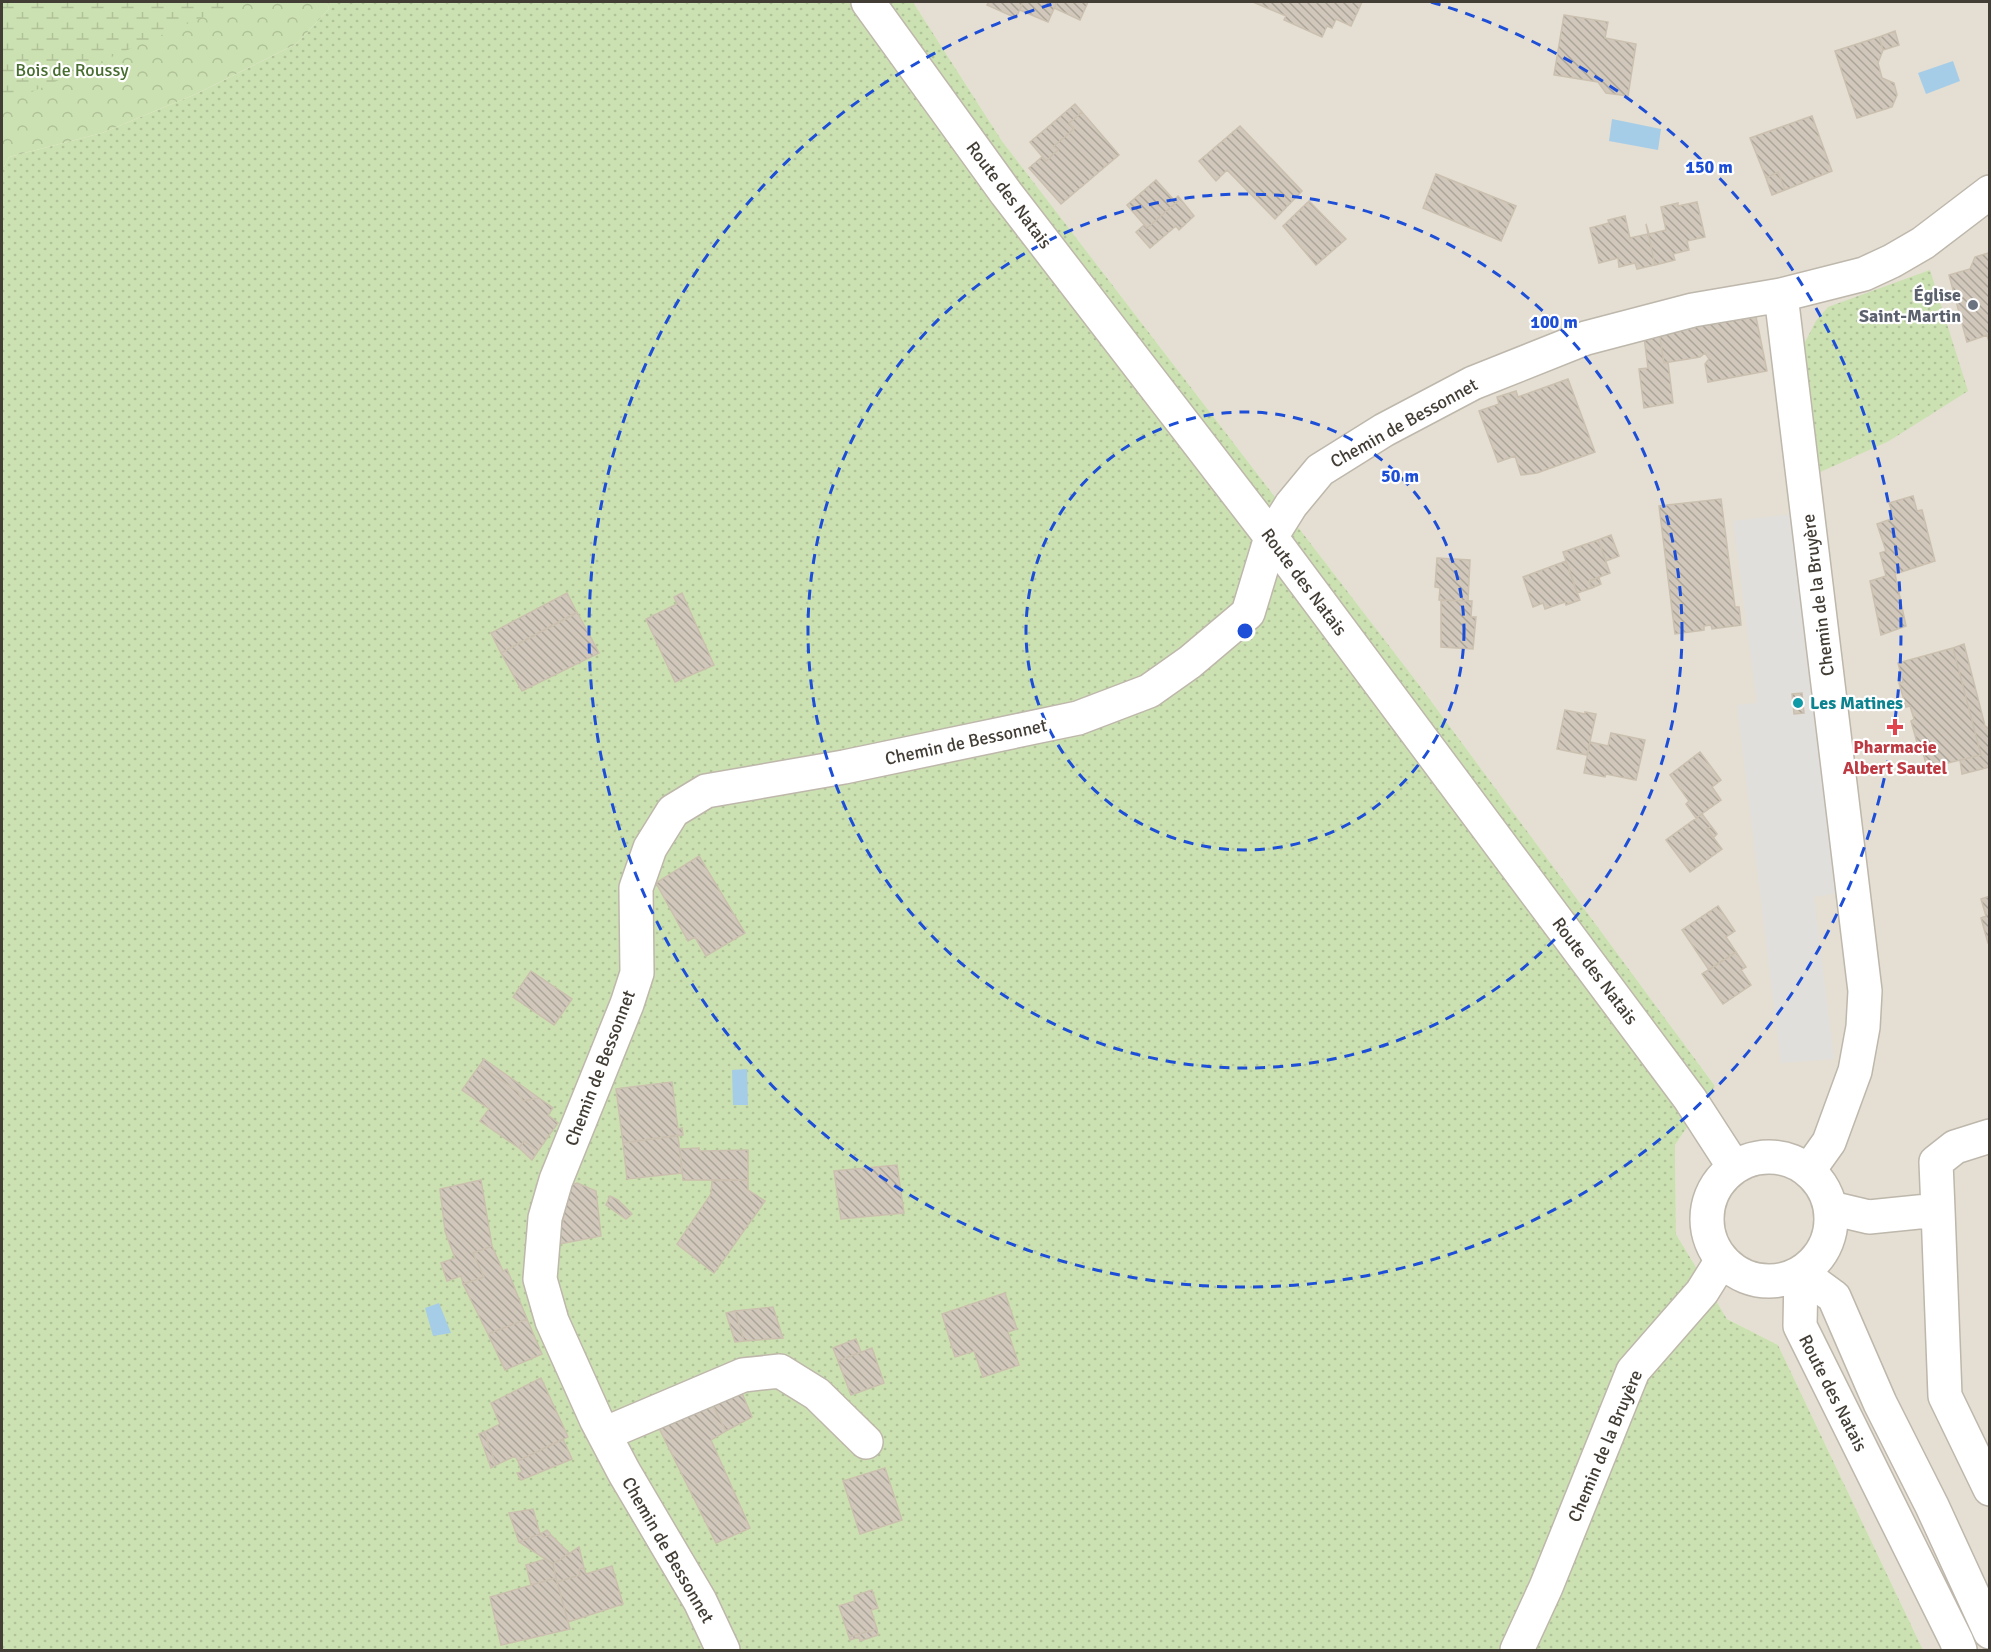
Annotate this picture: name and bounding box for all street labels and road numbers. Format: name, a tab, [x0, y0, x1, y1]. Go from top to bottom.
street label: Route des Natais	[962, 137, 1057, 253]
street label: Chemin de Bessonnet	[1326, 373, 1482, 473]
street label: Chemin de la Bruyère	[1797, 513, 1839, 677]
street label: Route des Natais	[1257, 524, 1352, 640]
street label: Chemin de Bessonnet	[883, 714, 1049, 770]
street label: Route des Natais	[1548, 913, 1643, 1029]
street label: Chemin de Bessonnet	[560, 987, 640, 1149]
street label: Route des Natais	[1794, 1331, 1872, 1455]
street label: Chemin de la Bruyère	[1563, 1367, 1647, 1525]
street label: Chemin de Bessonnet	[617, 1473, 719, 1627]

